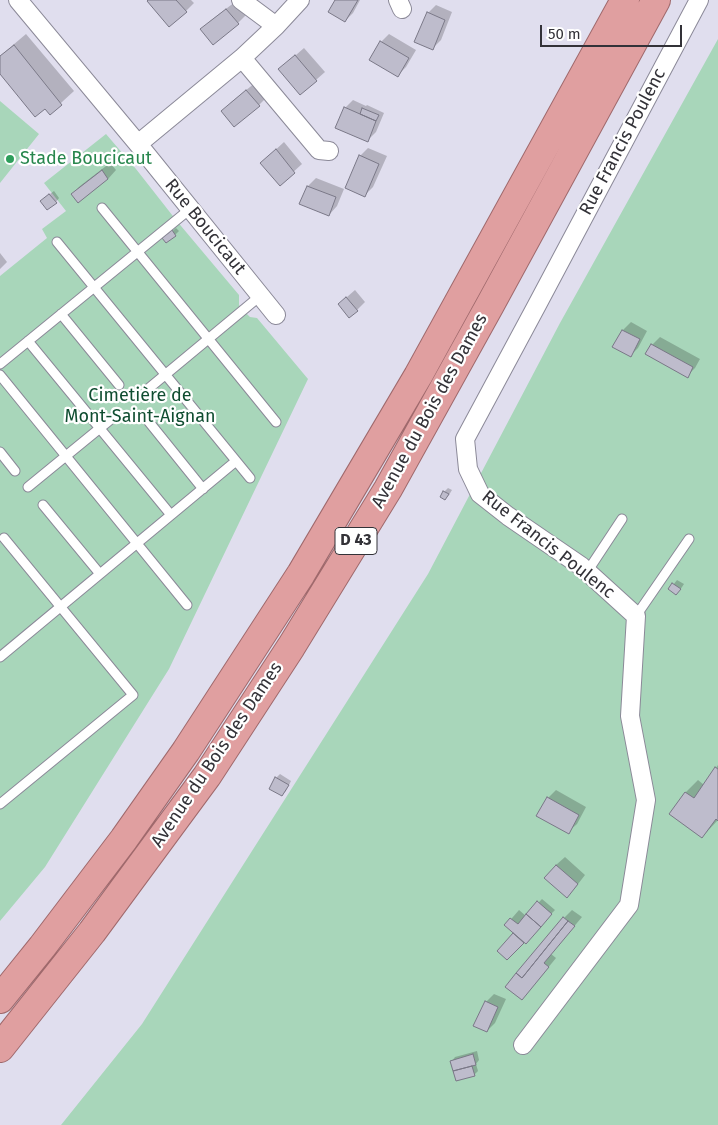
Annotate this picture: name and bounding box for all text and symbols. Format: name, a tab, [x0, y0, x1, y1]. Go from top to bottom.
scale bar	[543, 15, 686, 47]
text: 50 m	[548, 25, 581, 43]
street label: Rue Francis Poulenc	[575, 65, 671, 219]
place label: Stade Boucicaut	[20, 148, 152, 170]
marker: Stade Boucicaut	[4, 153, 16, 165]
street label: Rue Boucicaut	[160, 175, 250, 279]
street label: Avenue du Bois des Dames	[368, 310, 492, 512]
park label: Cimetière de Mont-Saint-Aignan	[64, 385, 216, 428]
street label: Rue Francis Poulenc	[477, 486, 619, 604]
road number: D 43	[335, 528, 377, 554]
street label: Avenue du Bois des Dames	[147, 658, 287, 852]

